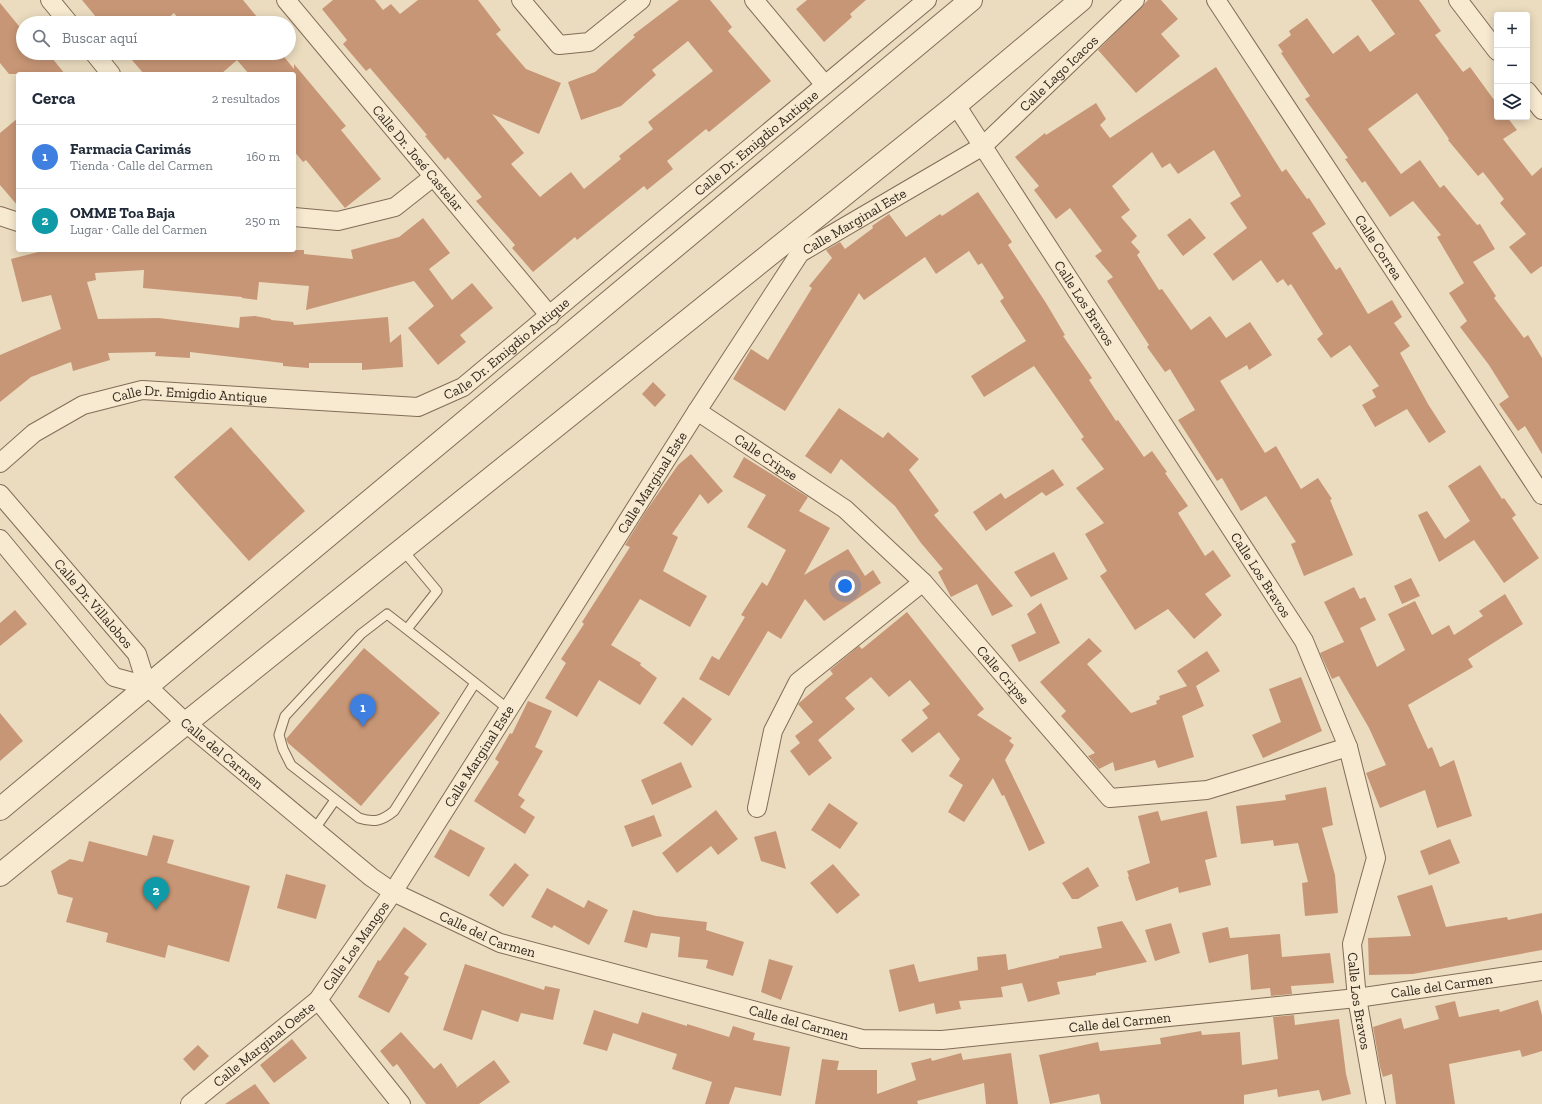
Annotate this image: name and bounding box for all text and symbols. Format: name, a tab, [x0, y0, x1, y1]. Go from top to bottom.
map controls	[1494, 12, 1530, 120]
button: +	[1494, 12, 1530, 48]
search box	[16, 16, 296, 60]
icon: search	[30, 27, 52, 49]
text: Buscar aquí	[62, 29, 138, 47]
street label: Calle Lago Icacos	[1016, 32, 1102, 115]
button: −	[1494, 48, 1530, 84]
button: layers	[1494, 84, 1530, 120]
street label: Calle Dr. Emigdio Antique	[691, 86, 822, 200]
text: Cerca	[32, 88, 75, 108]
text: 2 resultados	[212, 91, 280, 106]
street label: Calle Dr. José Castelar	[368, 102, 467, 215]
text: Farmacia Carimás	[70, 140, 191, 158]
text: 1	[42, 149, 48, 164]
text: 160 m	[246, 149, 280, 164]
text: Tienda · Calle del Carmen	[70, 158, 213, 173]
street label: Calle Marginal Este	[800, 184, 910, 259]
text: OMME Toa Baja	[70, 204, 175, 222]
street label: Calle Correa	[1351, 212, 1406, 283]
text: 2	[42, 213, 48, 228]
text: 250 m	[245, 213, 280, 228]
text: Lugar · Calle del Carmen	[70, 222, 207, 237]
street label: Calle Los Bravos	[1050, 257, 1118, 349]
street label: Calle Dr. Emigdio Antique	[441, 294, 573, 404]
street label: Calle Dr. Emigdio Antique	[110, 382, 268, 407]
street label: Calle Marginal Este	[614, 428, 691, 537]
street label: Calle Cripse	[731, 430, 801, 485]
street label: Calle Los Bravos	[1227, 529, 1294, 621]
street label: Calle Dr. Villalobos	[50, 555, 136, 652]
your location	[835, 576, 855, 596]
street label: Calle Cripse	[973, 642, 1033, 708]
pin: 1	[350, 694, 376, 727]
street label: Calle Marginal Este	[441, 702, 518, 811]
street label: Calle del Carmen	[177, 714, 267, 793]
pin: 2	[143, 877, 169, 910]
street label: Calle Los Mangos	[319, 898, 393, 994]
street label: Calle del Carmen	[436, 907, 537, 961]
street label: Calle Los Bravos	[1344, 952, 1374, 1051]
street label: Calle del Carmen	[1390, 970, 1494, 1002]
street label: Calle Marginal Oeste	[210, 998, 319, 1091]
street label: Calle del Carmen	[747, 1001, 851, 1044]
street label: Calle del Carmen	[1068, 1009, 1172, 1036]

